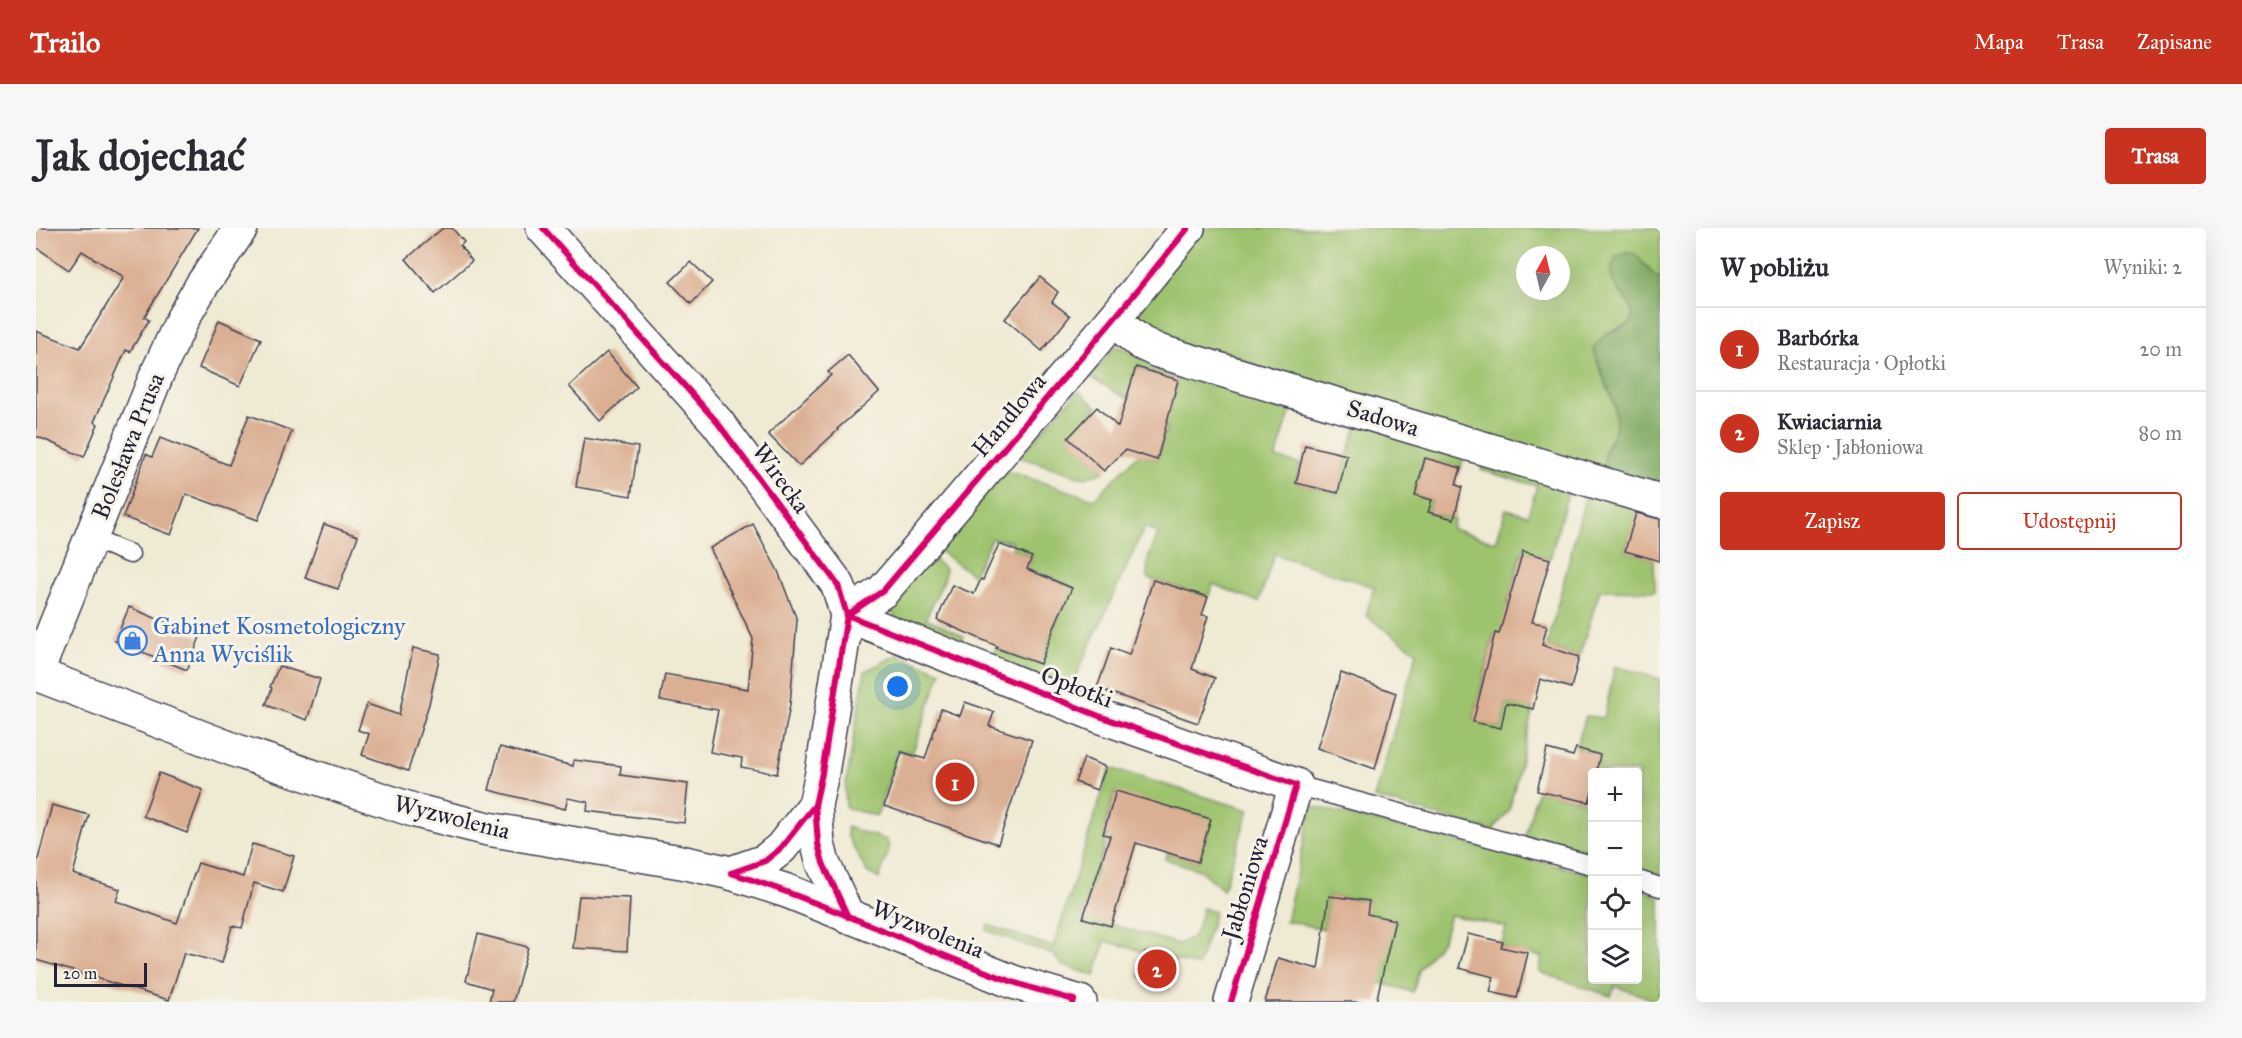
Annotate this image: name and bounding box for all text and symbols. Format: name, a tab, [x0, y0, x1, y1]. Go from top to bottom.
text: Trailo	[30, 25, 100, 60]
text: Mapa	[1974, 29, 2024, 55]
text: Trasa	[2057, 29, 2104, 55]
text: Zapisane	[2137, 29, 2212, 55]
button: Trasa	[2105, 128, 2206, 184]
text: Jak dojechać	[36, 130, 245, 182]
north arrow	[1516, 246, 1570, 300]
text: W pobliżu	[1720, 251, 1829, 283]
text: Wyniki: 2	[2104, 255, 2182, 279]
text: Barbórka	[1777, 324, 1859, 351]
text: 1	[1736, 337, 1743, 361]
text: 20 m	[2139, 337, 2182, 361]
text: Restauracja · Opłotki	[1777, 351, 1946, 375]
street label: Handlowa	[965, 366, 1053, 463]
street label: Bolesława Prusa	[85, 368, 171, 524]
street label: Sadowa	[1343, 393, 1424, 443]
text: Kwiaciarnia	[1777, 408, 1882, 435]
text: 2	[1735, 421, 1744, 445]
text: 80 m	[2139, 421, 2182, 445]
text: Sklep · Jabłoniowa	[1777, 435, 1924, 459]
street label: Wirecka	[745, 437, 817, 520]
button: Zapisz	[1720, 492, 1945, 550]
button: Udostępnij	[1957, 492, 2182, 550]
place label: Gabinet Kosmetologiczny Anna Wyciślik	[152, 611, 406, 669]
shop icon: Gabinet Kosmetologiczny Anna Wyciślik	[116, 624, 148, 656]
street label: Opłotki	[1037, 660, 1118, 715]
your location	[883, 672, 912, 701]
pin: 1	[936, 760, 974, 804]
map controls	[1588, 768, 1642, 984]
button: +	[1588, 768, 1642, 822]
street label: Wyzwolenia	[391, 788, 514, 846]
button: −	[1588, 822, 1642, 876]
street label: Jabłoniowa	[1214, 832, 1275, 946]
button: locate	[1588, 876, 1642, 930]
street label: Wyzwolenia	[867, 893, 989, 965]
button: layers	[1588, 930, 1642, 984]
pin: 2	[1138, 946, 1176, 992]
scale bar	[54, 960, 147, 988]
text: 20 m	[63, 964, 97, 983]

